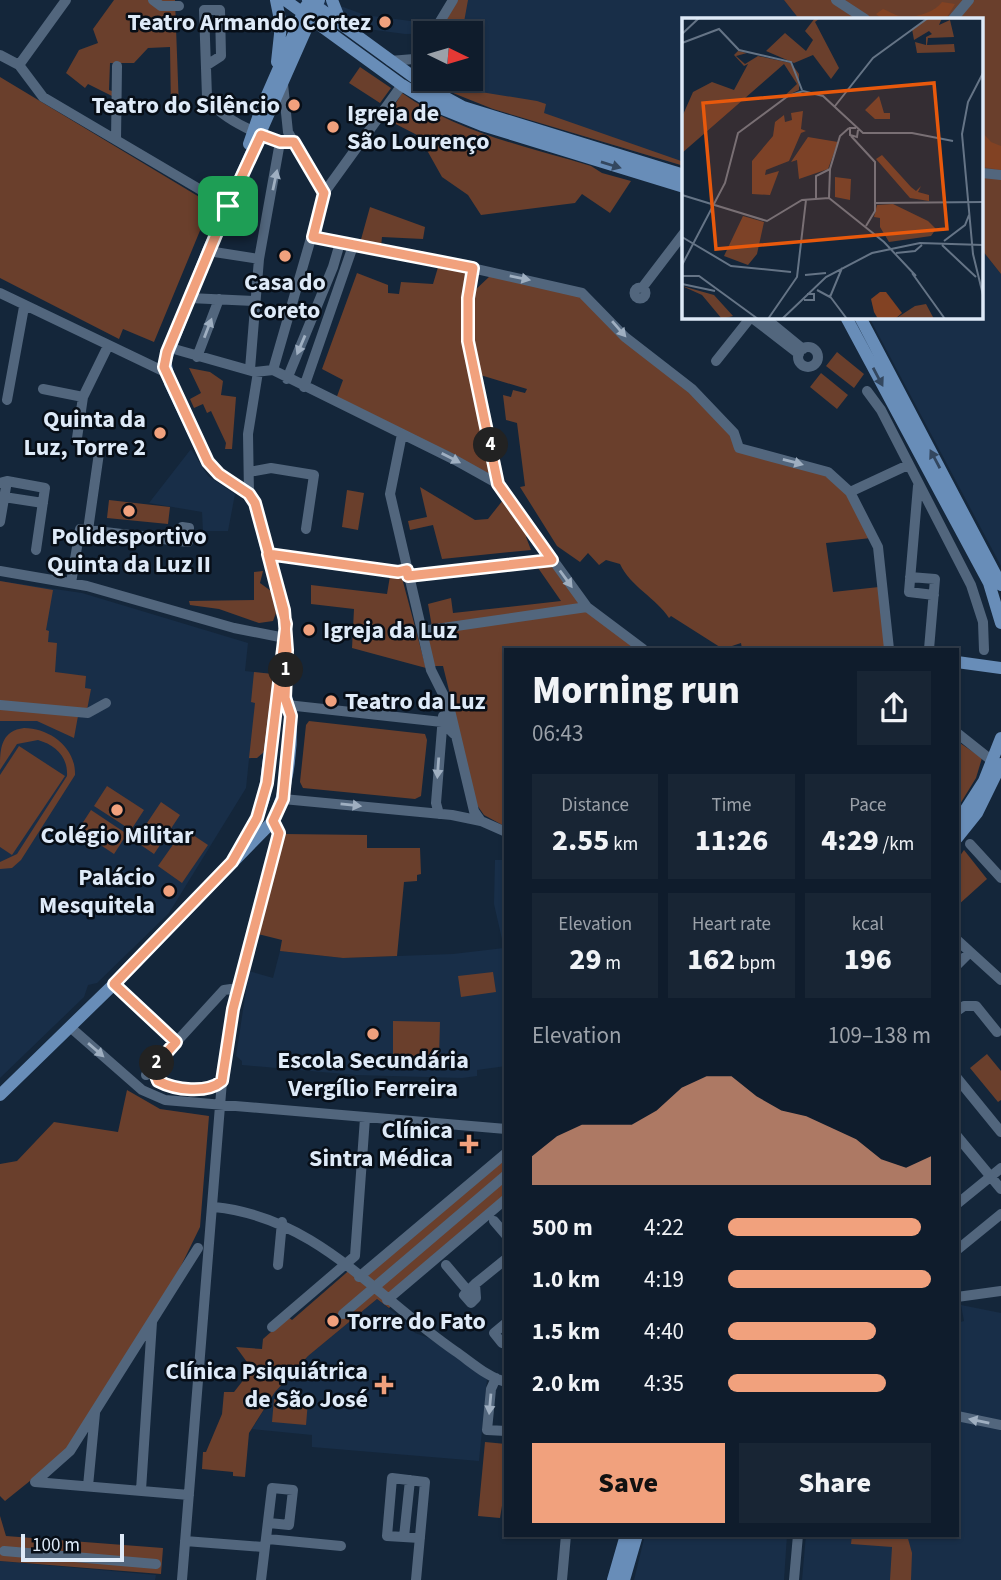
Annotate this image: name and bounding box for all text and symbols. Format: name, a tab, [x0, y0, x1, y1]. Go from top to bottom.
place label: Teatro Armando Cortez	[127, 5, 371, 40]
marker: Teatro Armando Cortez	[377, 14, 393, 30]
inset map	[682, 18, 984, 318]
north arrow	[413, 21, 483, 91]
map controls	[413, 21, 483, 91]
place label: Teatro do Silêncio	[91, 88, 280, 123]
place label: Igreja de São Lourenço	[347, 96, 490, 159]
marker: Teatro do Silêncio	[286, 97, 302, 113]
marker: Igreja de São Lourenço	[325, 119, 341, 135]
one-way arrow	[601, 160, 622, 170]
one-way arrow	[269, 169, 280, 191]
pin	[198, 176, 258, 236]
icon: arrive	[209, 187, 247, 225]
marker: Casa do Coreto	[277, 248, 293, 264]
place label: Casa do Coreto	[244, 265, 326, 328]
one-way arrow	[509, 272, 531, 283]
one-way arrow	[203, 318, 214, 339]
one-way arrow	[611, 320, 626, 337]
one-way arrow	[295, 335, 306, 356]
one-way arrow	[872, 367, 884, 387]
place label: Quinta da Luz, Torre 2	[24, 402, 146, 465]
marker: Quinta da Luz, Torre 2	[152, 425, 168, 441]
pin: 4	[474, 428, 508, 462]
text: 4	[485, 431, 496, 458]
one-way arrow	[929, 450, 941, 469]
one-way arrow	[441, 452, 461, 463]
one-way arrow	[782, 457, 804, 468]
marker: Polidesportivo Quinta da Luz II	[121, 503, 137, 519]
place label: Polidesportivo Quinta da Luz II	[47, 519, 211, 582]
one-way arrow	[559, 570, 573, 588]
place label: Igreja da Luz	[323, 613, 457, 648]
marker: Igreja da Luz	[301, 622, 317, 638]
pin: 1	[268, 652, 304, 688]
text: 1	[280, 656, 291, 683]
text: Morning run	[532, 664, 740, 718]
button: share	[857, 671, 931, 745]
place label: Teatro da Luz	[345, 684, 486, 719]
marker: Teatro da Luz	[323, 693, 339, 709]
text: 06:43	[532, 717, 583, 750]
one-way arrow	[432, 758, 443, 780]
text: Distance	[561, 792, 629, 819]
text: Time	[711, 792, 752, 819]
text: Pace	[849, 792, 886, 819]
one-way arrow	[340, 800, 362, 811]
marker: Colégio Militar	[109, 802, 125, 818]
place label: Colégio Militar	[40, 818, 194, 853]
text: 2.55	[552, 819, 609, 862]
text: 11:26	[695, 819, 768, 862]
text: 4:29	[821, 819, 879, 862]
text: km	[609, 831, 638, 858]
text: /km	[879, 831, 914, 858]
place label: Palácio Mesquitela	[39, 860, 155, 923]
marker: Palácio Mesquitela	[161, 883, 177, 899]
text: Elevation	[558, 911, 632, 938]
text: Heart rate	[692, 911, 771, 938]
text: kcal	[852, 911, 884, 938]
text: 29	[569, 938, 601, 981]
text: 162	[687, 938, 735, 981]
text: 196	[844, 938, 892, 981]
text: m	[601, 950, 621, 977]
text: bpm	[735, 950, 776, 977]
text: Elevation	[532, 1019, 622, 1052]
text: 109–138 m	[828, 1019, 931, 1052]
marker: Escola Secundária Vergílio Ferreira	[365, 1026, 381, 1042]
one-way arrow	[87, 1042, 105, 1058]
place label: Escola Secundária Vergílio Ferreira	[277, 1043, 469, 1106]
pin: 2	[140, 1046, 174, 1080]
text: 2	[151, 1049, 162, 1076]
place label: Clínica Sintra Médica	[309, 1113, 453, 1176]
marker: Clínica Sintra Médica	[459, 1134, 479, 1154]
text: 500 m	[532, 1211, 593, 1244]
text: 4:22	[644, 1211, 684, 1244]
text: 1.0 km	[532, 1263, 600, 1296]
text: 4:19	[644, 1263, 684, 1296]
place label: Torre do Fato	[347, 1304, 486, 1339]
marker: Torre do Fato	[325, 1313, 341, 1329]
text: 1.5 km	[532, 1315, 600, 1348]
text: 4:40	[644, 1315, 684, 1348]
place label: Clínica Psiquiátrica de São José	[165, 1354, 368, 1417]
text: 2.0 km	[532, 1367, 600, 1400]
text: 4:35	[644, 1367, 684, 1400]
marker: Clínica Psiquiátrica de São José	[374, 1375, 394, 1395]
one-way arrow	[484, 1393, 495, 1415]
one-way arrow	[968, 1415, 990, 1426]
button: Save	[532, 1443, 725, 1523]
button: Share	[739, 1443, 931, 1523]
scale bar	[21, 1531, 124, 1563]
text: 100 m	[32, 1532, 80, 1559]

